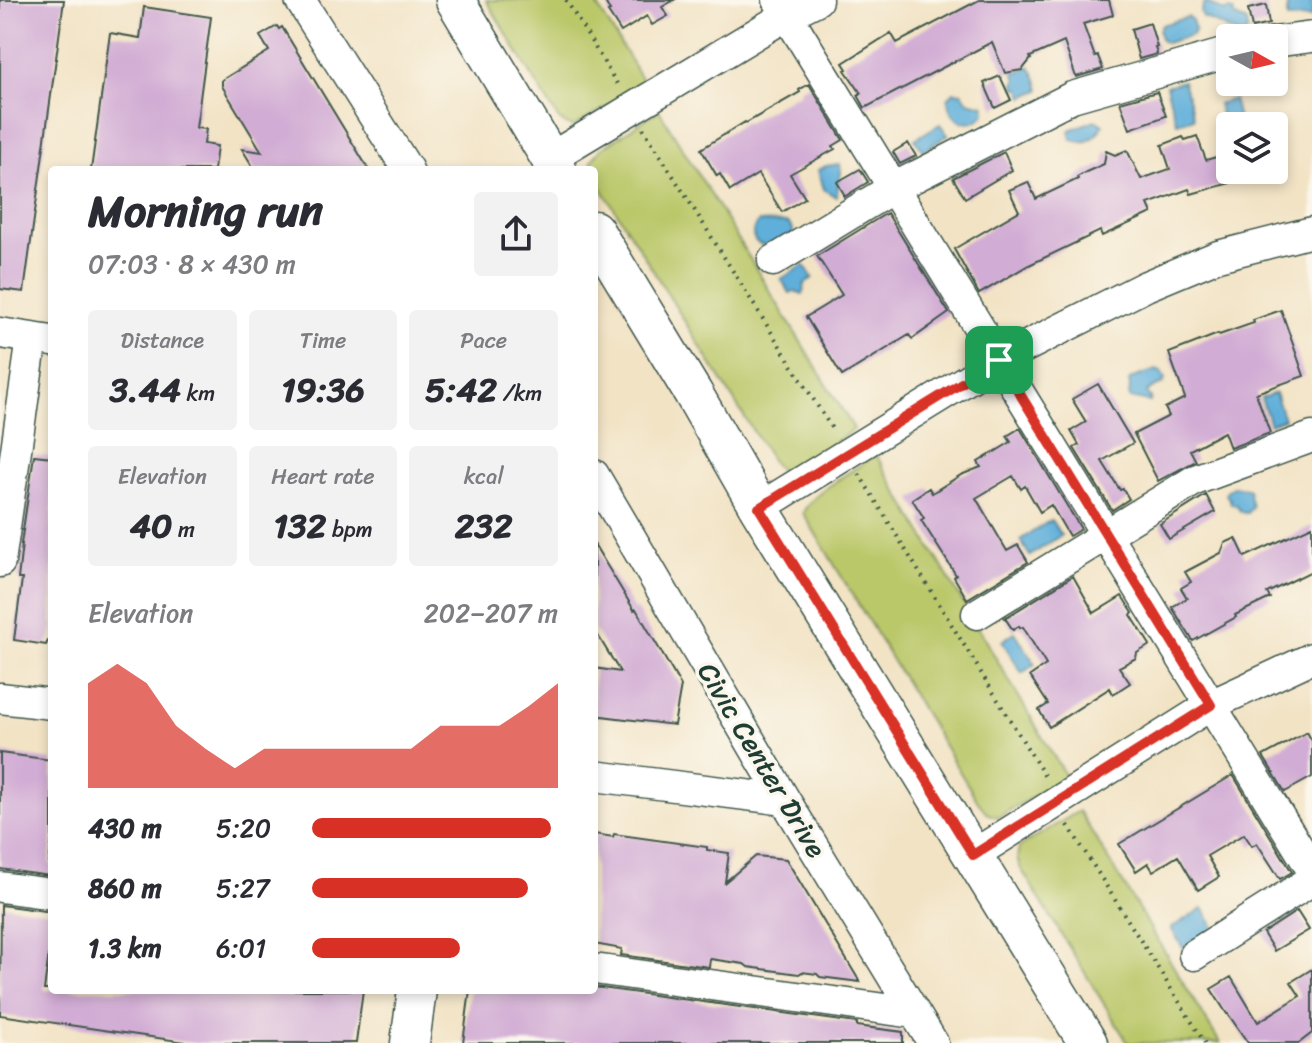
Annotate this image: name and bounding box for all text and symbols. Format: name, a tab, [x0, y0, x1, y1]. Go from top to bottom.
north arrow	[1216, 24, 1288, 96]
map controls	[1216, 24, 1288, 184]
button: layers	[1216, 112, 1288, 184]
text: Morning run	[88, 172, 323, 250]
button: share	[474, 192, 558, 276]
text: 07:03 · 8 × 430 m	[88, 241, 296, 287]
text: Distance	[121, 321, 204, 360]
text: Time	[300, 321, 346, 360]
text: Pace	[460, 321, 507, 360]
pin	[965, 326, 1033, 394]
icon: arrive	[977, 338, 1021, 382]
text: 3.44	[109, 360, 181, 420]
text: 19:36	[281, 360, 365, 420]
text: 5:42	[425, 360, 497, 420]
text: km	[181, 374, 215, 413]
text: /km	[497, 374, 542, 413]
text: Elevation	[118, 457, 207, 496]
text: Heart rate	[271, 457, 375, 496]
text: kcal	[464, 457, 504, 496]
text: 40	[130, 496, 172, 556]
text: 132	[273, 496, 326, 556]
text: 232	[455, 496, 513, 556]
text: m	[172, 510, 195, 549]
text: bpm	[326, 510, 373, 549]
text: Elevation	[88, 590, 193, 636]
text: 202–207 m	[424, 590, 558, 636]
street label: Civic Center Drive	[684, 653, 840, 867]
text: 430 m	[88, 805, 162, 851]
text: 5:20	[216, 805, 271, 851]
text: 860 m	[88, 865, 162, 911]
text: 5:27	[216, 865, 270, 911]
text: 1.3 km	[88, 925, 162, 971]
text: 6:01	[216, 925, 266, 971]

